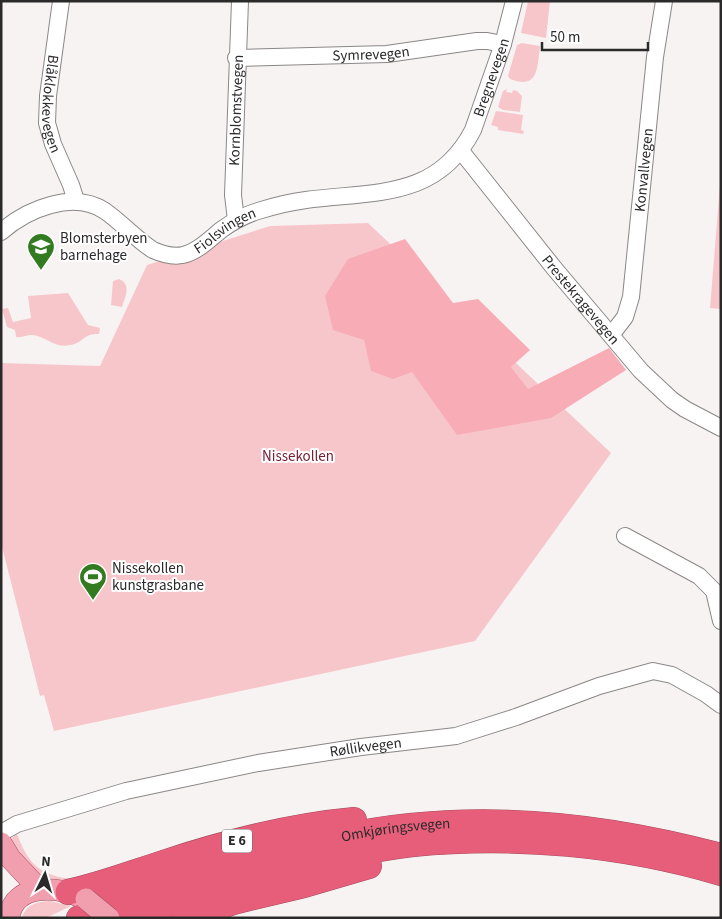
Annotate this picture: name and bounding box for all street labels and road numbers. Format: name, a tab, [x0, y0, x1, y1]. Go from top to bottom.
street label: Bregnevegen	[468, 36, 515, 119]
street label: Symrevegen	[332, 40, 411, 66]
street label: Blåklokkevegen	[36, 54, 66, 156]
street label: Kornblomstvegen	[224, 54, 249, 166]
street label: Konvallvegen	[629, 127, 658, 213]
street label: Fiolsvingen	[190, 202, 259, 259]
street label: Prestekragevegen	[537, 250, 625, 349]
street label: Røllikvegen	[328, 732, 403, 762]
street label: Omkjøringsvegen	[339, 812, 451, 847]
road number: E 6	[222, 829, 252, 852]

